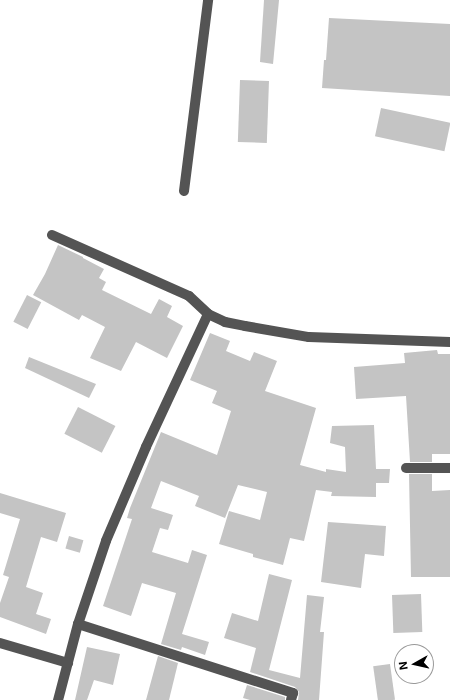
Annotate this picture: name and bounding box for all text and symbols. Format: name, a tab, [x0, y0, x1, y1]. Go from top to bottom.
north arrow	[394, 644, 434, 684]
text: N	[396, 660, 411, 671]

